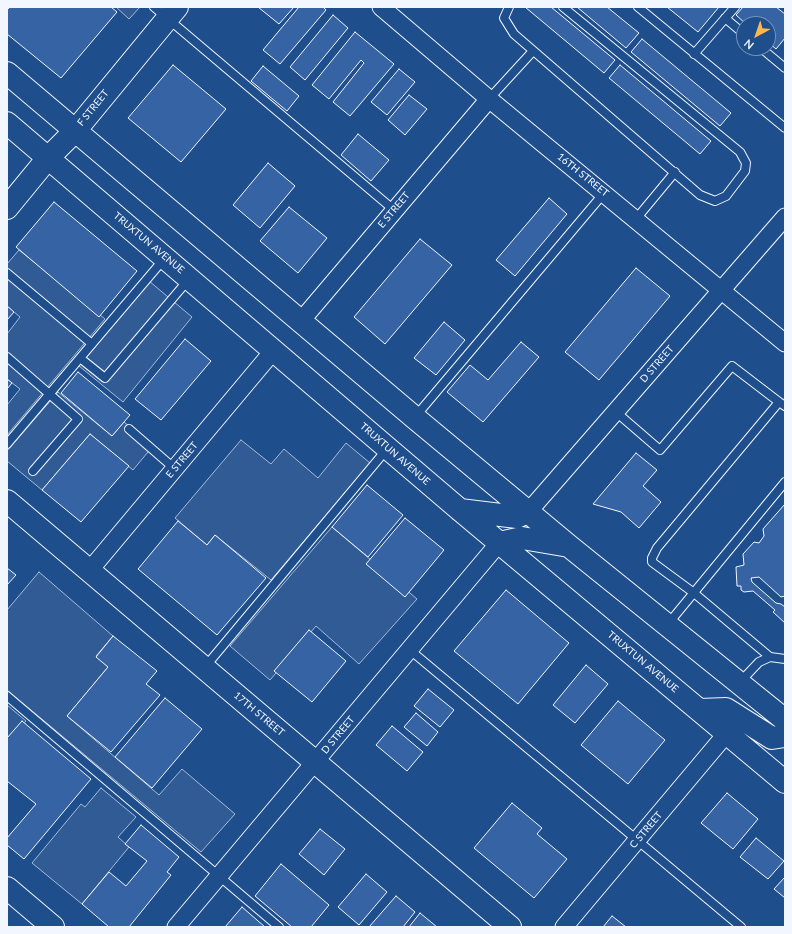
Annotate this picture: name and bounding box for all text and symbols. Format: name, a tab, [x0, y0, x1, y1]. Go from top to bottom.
north arrow	[736, 16, 776, 56]
text: N	[741, 37, 756, 53]
street label: F STREET	[75, 87, 111, 129]
street label: 16TH STREET	[555, 151, 611, 199]
street label: E STREET	[375, 190, 413, 230]
street label: TRUXTUN AVENUE	[111, 210, 187, 276]
street label: D STREET	[638, 343, 676, 385]
street label: TRUXTUN AVENUE	[357, 420, 433, 488]
street label: E STREET	[163, 440, 201, 480]
street label: TRUXTUN AVENUE	[605, 629, 681, 695]
street label: 17TH STREET	[231, 689, 287, 739]
street label: D STREET	[319, 714, 357, 756]
street label: C STREET	[627, 809, 665, 851]

